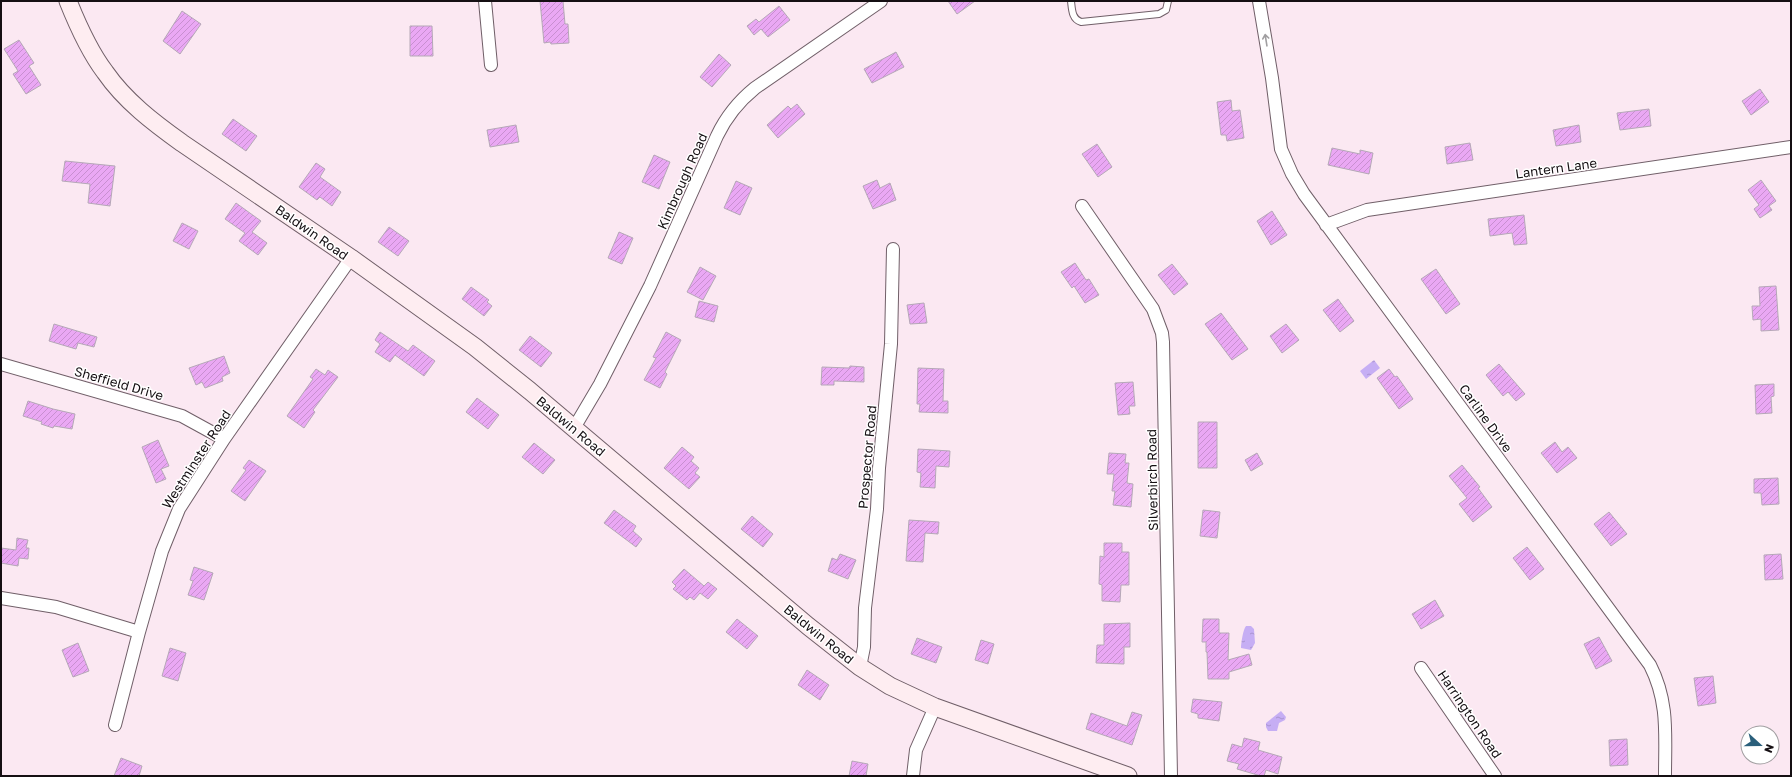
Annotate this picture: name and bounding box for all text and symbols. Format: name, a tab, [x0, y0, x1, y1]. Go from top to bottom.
one-way arrow	[1262, 34, 1270, 47]
street label: Kimbrough Road	[654, 130, 710, 232]
street label: Lantern Lane	[1514, 154, 1598, 182]
street label: Baldwin Road	[273, 201, 351, 263]
street label: Sheffield Drive	[73, 363, 165, 403]
street label: Carline Drive	[1456, 381, 1516, 455]
street label: Baldwin Road	[533, 392, 609, 460]
street label: Prospector Road	[855, 405, 879, 509]
street label: Westminster Road	[158, 407, 234, 511]
street label: Silverbirch Road	[1143, 429, 1161, 531]
street label: Baldwin Road	[781, 601, 857, 667]
street label: Harrington Road	[1435, 667, 1505, 761]
north arrow	[1740, 725, 1780, 765]
text: N	[1762, 743, 1777, 755]

